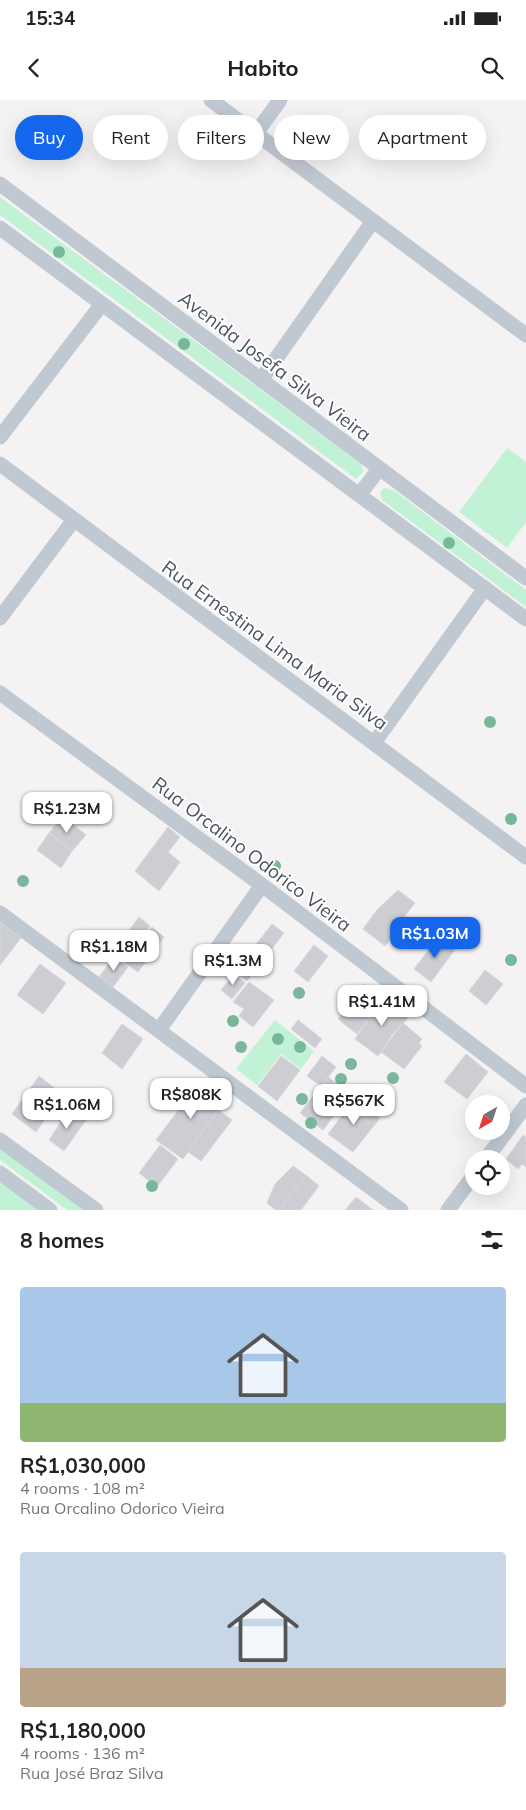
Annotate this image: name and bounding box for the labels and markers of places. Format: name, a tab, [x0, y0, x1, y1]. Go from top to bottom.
pin: R$1.23M	[21, 792, 113, 834]
pin: R$1.03M	[389, 916, 481, 959]
pin: R$1.18M	[68, 930, 160, 972]
pin: R$1.3M	[192, 944, 274, 986]
pin: R$1.41M	[336, 984, 428, 1027]
pin: R$808K	[150, 1078, 232, 1120]
pin: R$567K	[313, 1084, 395, 1126]
pin: R$1.06M	[21, 1088, 113, 1130]

